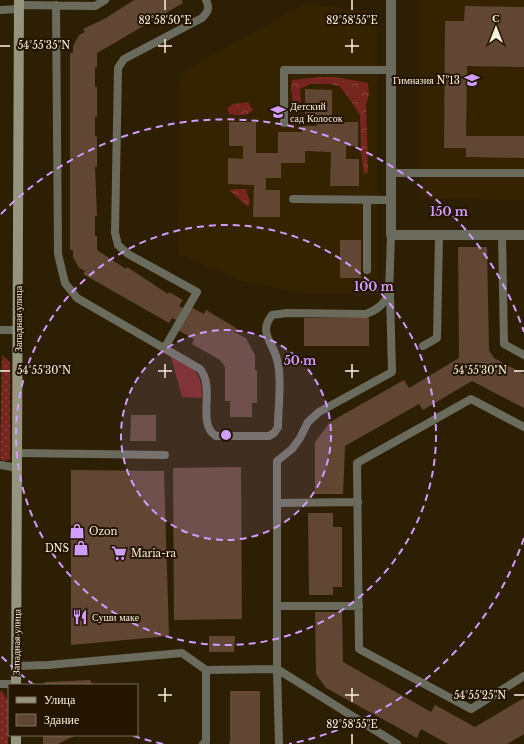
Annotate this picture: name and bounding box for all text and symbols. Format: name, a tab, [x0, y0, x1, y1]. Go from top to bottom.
north arrow	[476, 8, 516, 48]
text: С	[492, 11, 500, 25]
text: 82°58'50"E	[139, 14, 191, 27]
text: 82°58'55"E	[326, 14, 378, 27]
text: 54°55'35"N	[18, 39, 70, 52]
school or university icon: Гимназия №13	[463, 71, 481, 89]
place label: Гимназия №13	[393, 74, 460, 87]
place label: Детский сад Колосок	[290, 100, 343, 125]
school or university icon: Детский сад Колосок	[269, 103, 287, 121]
text: 150 m	[430, 204, 469, 219]
text: 100 m	[354, 279, 395, 294]
street label: Западная улица	[12, 285, 25, 352]
text: 50 m	[284, 353, 317, 368]
text: 54°55'30"N	[17, 364, 71, 377]
text: 54°55'30"N	[453, 364, 507, 377]
centre of rings	[219, 428, 233, 442]
shop icon: Ozon	[68, 522, 86, 540]
place label: Ozon	[89, 525, 117, 538]
shop icon: DNS	[72, 539, 90, 557]
place label: DNS	[45, 542, 69, 555]
supermarket icon: Maria-ra	[110, 544, 128, 562]
place label: Maria-ra	[131, 547, 177, 560]
street label: Западная улица	[9, 608, 24, 675]
restaurant icon: Суши маке	[71, 608, 89, 626]
place label: Суши маке	[92, 611, 140, 624]
legend	[8, 684, 138, 736]
text: 54°55'25"N	[454, 689, 506, 702]
text: Улица	[44, 692, 76, 707]
text: Здание	[44, 712, 79, 727]
text: 82°58'55"E	[326, 718, 378, 731]

